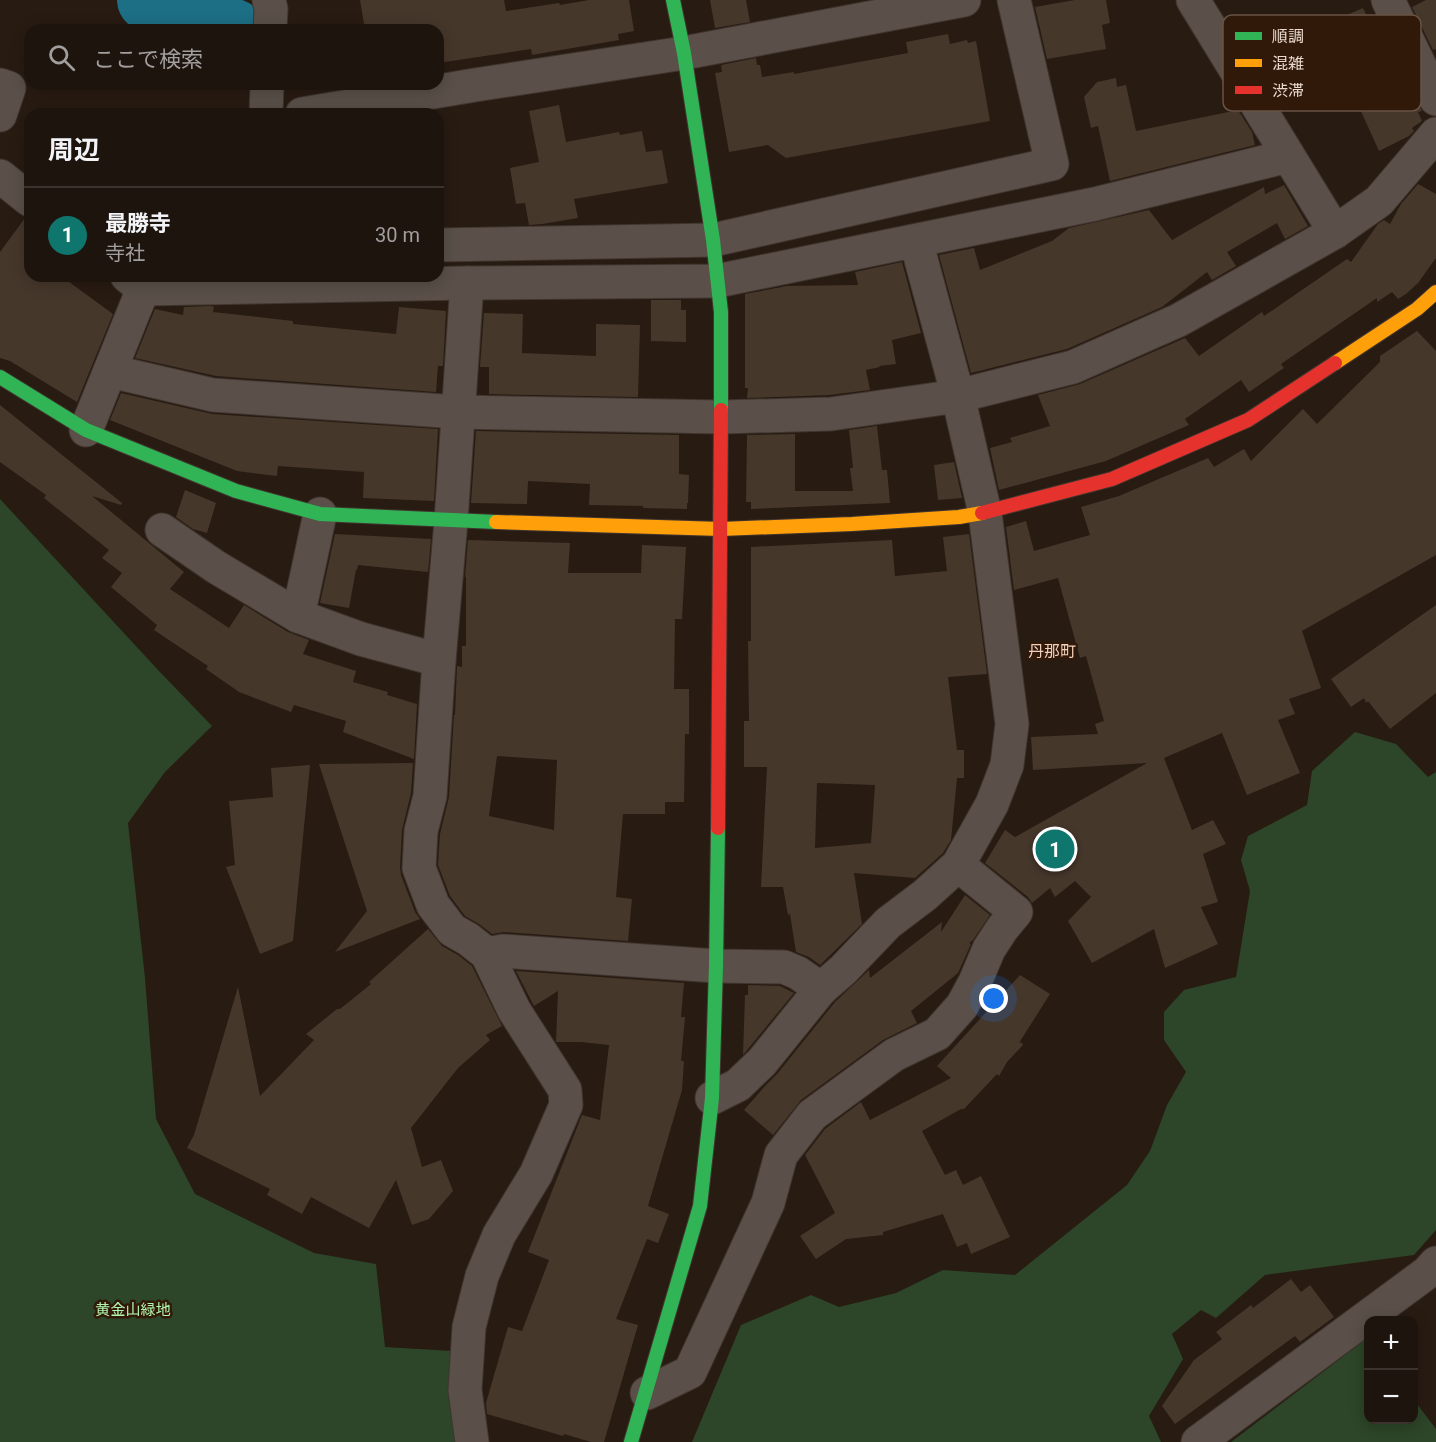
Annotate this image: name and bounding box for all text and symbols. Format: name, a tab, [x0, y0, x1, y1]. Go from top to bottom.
legend	[1223, 15, 1421, 111]
search box	[24, 24, 444, 90]
text: 順調	[1272, 27, 1304, 46]
icon: search	[45, 41, 78, 74]
text: ここで検索	[93, 47, 203, 72]
text: 混雑	[1272, 54, 1304, 73]
text: 渋滞	[1272, 81, 1304, 100]
text: 周辺	[48, 135, 100, 165]
text: 最勝寺	[105, 211, 171, 236]
text: 1	[62, 223, 73, 247]
text: 30 m	[375, 223, 420, 247]
text: 寺社	[105, 241, 145, 265]
district label: 丹那町	[1028, 642, 1076, 661]
pin: 1	[1036, 826, 1074, 872]
your location	[979, 984, 1008, 1013]
park label: 黄金山緑地	[95, 1301, 171, 1319]
map controls	[1364, 1316, 1418, 1424]
button: +	[1364, 1316, 1418, 1370]
button: −	[1364, 1370, 1418, 1424]

